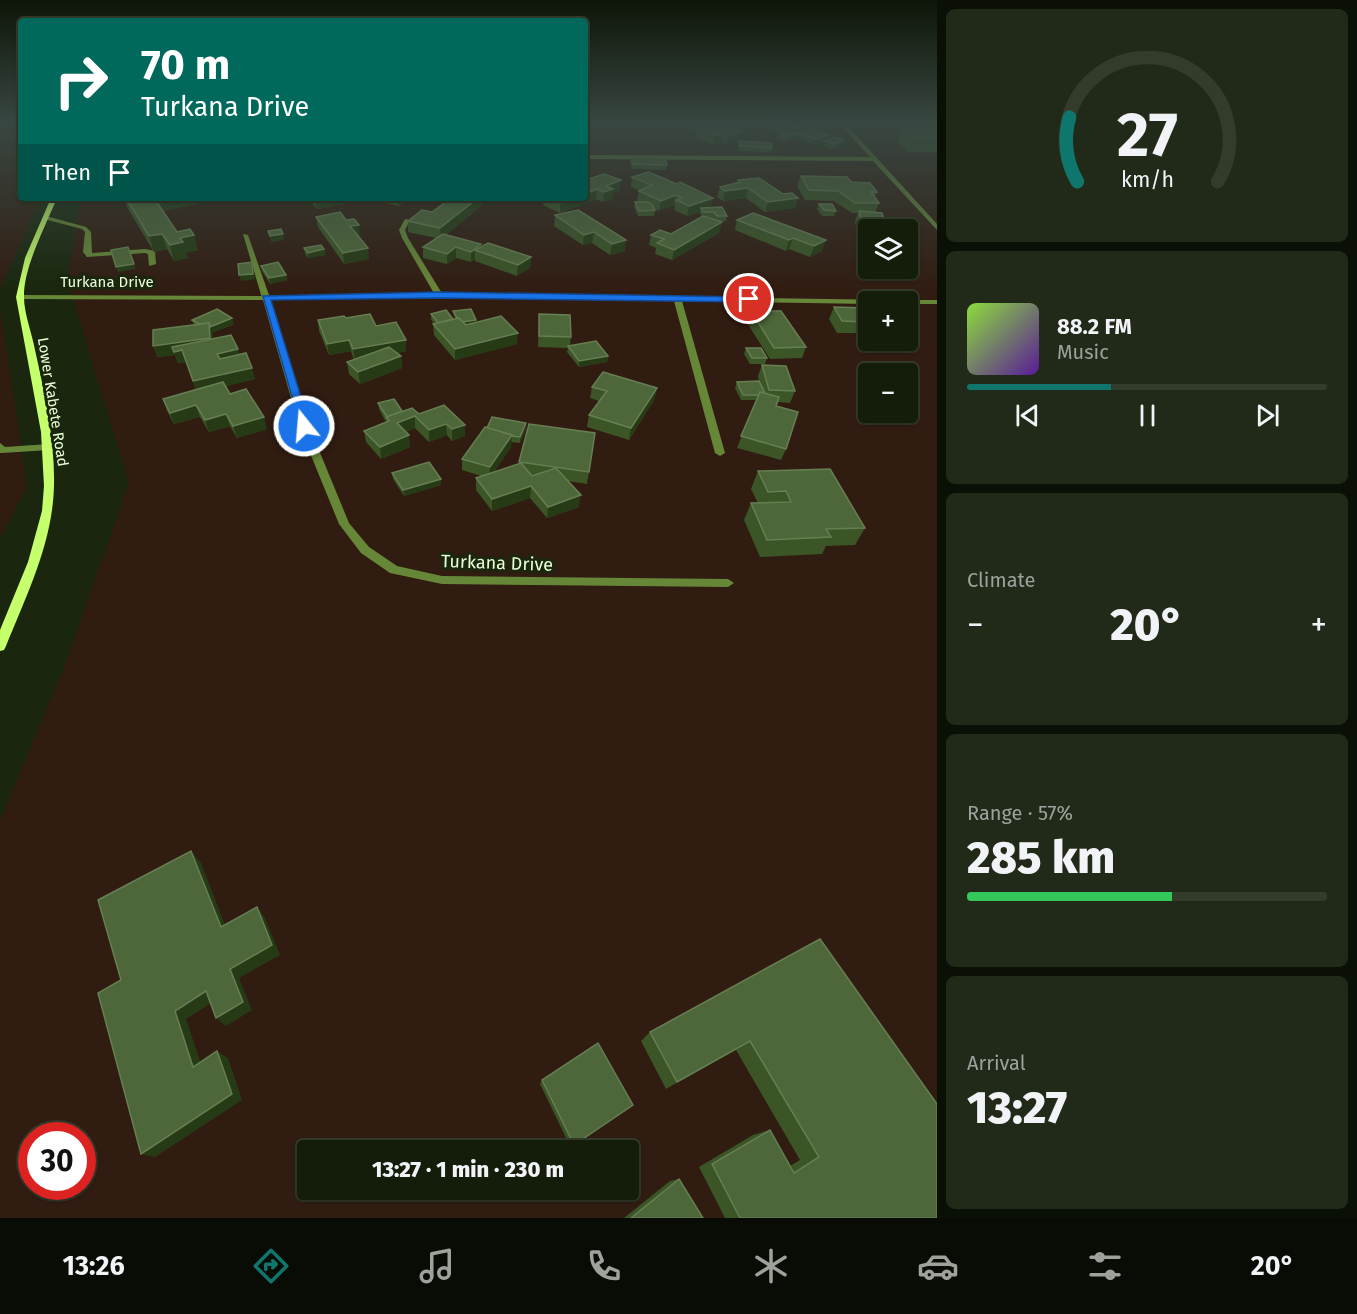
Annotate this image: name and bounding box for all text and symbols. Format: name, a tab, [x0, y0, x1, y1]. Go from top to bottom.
text: 70 m	[141, 40, 230, 90]
icon: right	[42, 42, 120, 120]
text: Turkana Drive	[141, 91, 309, 123]
text: 27	[1117, 99, 1177, 174]
icon: arrive	[103, 156, 136, 189]
text: Then	[42, 159, 91, 186]
text: km/h	[1120, 168, 1174, 194]
map controls	[858, 219, 918, 423]
button: layers	[858, 219, 918, 279]
street label: Turkana Drive	[60, 273, 154, 291]
pin	[723, 273, 774, 324]
icon: arrive	[732, 282, 765, 315]
button: +	[858, 291, 918, 351]
text: 88.2 FM	[1057, 313, 1132, 340]
street label: Lower Kabete Road	[34, 336, 72, 468]
text: Music	[1057, 340, 1109, 364]
button: −	[858, 363, 918, 423]
position arrow	[272, 394, 336, 458]
icon: previous	[1011, 399, 1044, 432]
icon: pause	[1131, 399, 1164, 432]
icon: next	[1251, 399, 1284, 432]
street label: Turkana Drive	[441, 550, 553, 576]
text: Climate	[967, 568, 1035, 592]
text: 20°	[1110, 598, 1184, 652]
text: −	[967, 605, 984, 645]
text: +	[1311, 605, 1327, 645]
text: Range · 57%	[967, 801, 1073, 825]
text: 285 km	[967, 831, 1115, 885]
text: Arrival	[967, 1051, 1026, 1075]
text: 13:27	[967, 1081, 1067, 1135]
speed limit sign: 30	[18, 1122, 96, 1200]
text: 13:27 · 1 min · 230 m	[372, 1156, 564, 1183]
icon: directions	[250, 1245, 292, 1287]
icon: music	[416, 1245, 458, 1287]
icon: phone	[583, 1245, 625, 1287]
icon: climate	[750, 1245, 792, 1287]
icon: car	[917, 1245, 959, 1287]
icon: filters	[1084, 1245, 1126, 1287]
text: 13:26	[62, 1250, 125, 1282]
text: 20°	[1251, 1250, 1295, 1282]

